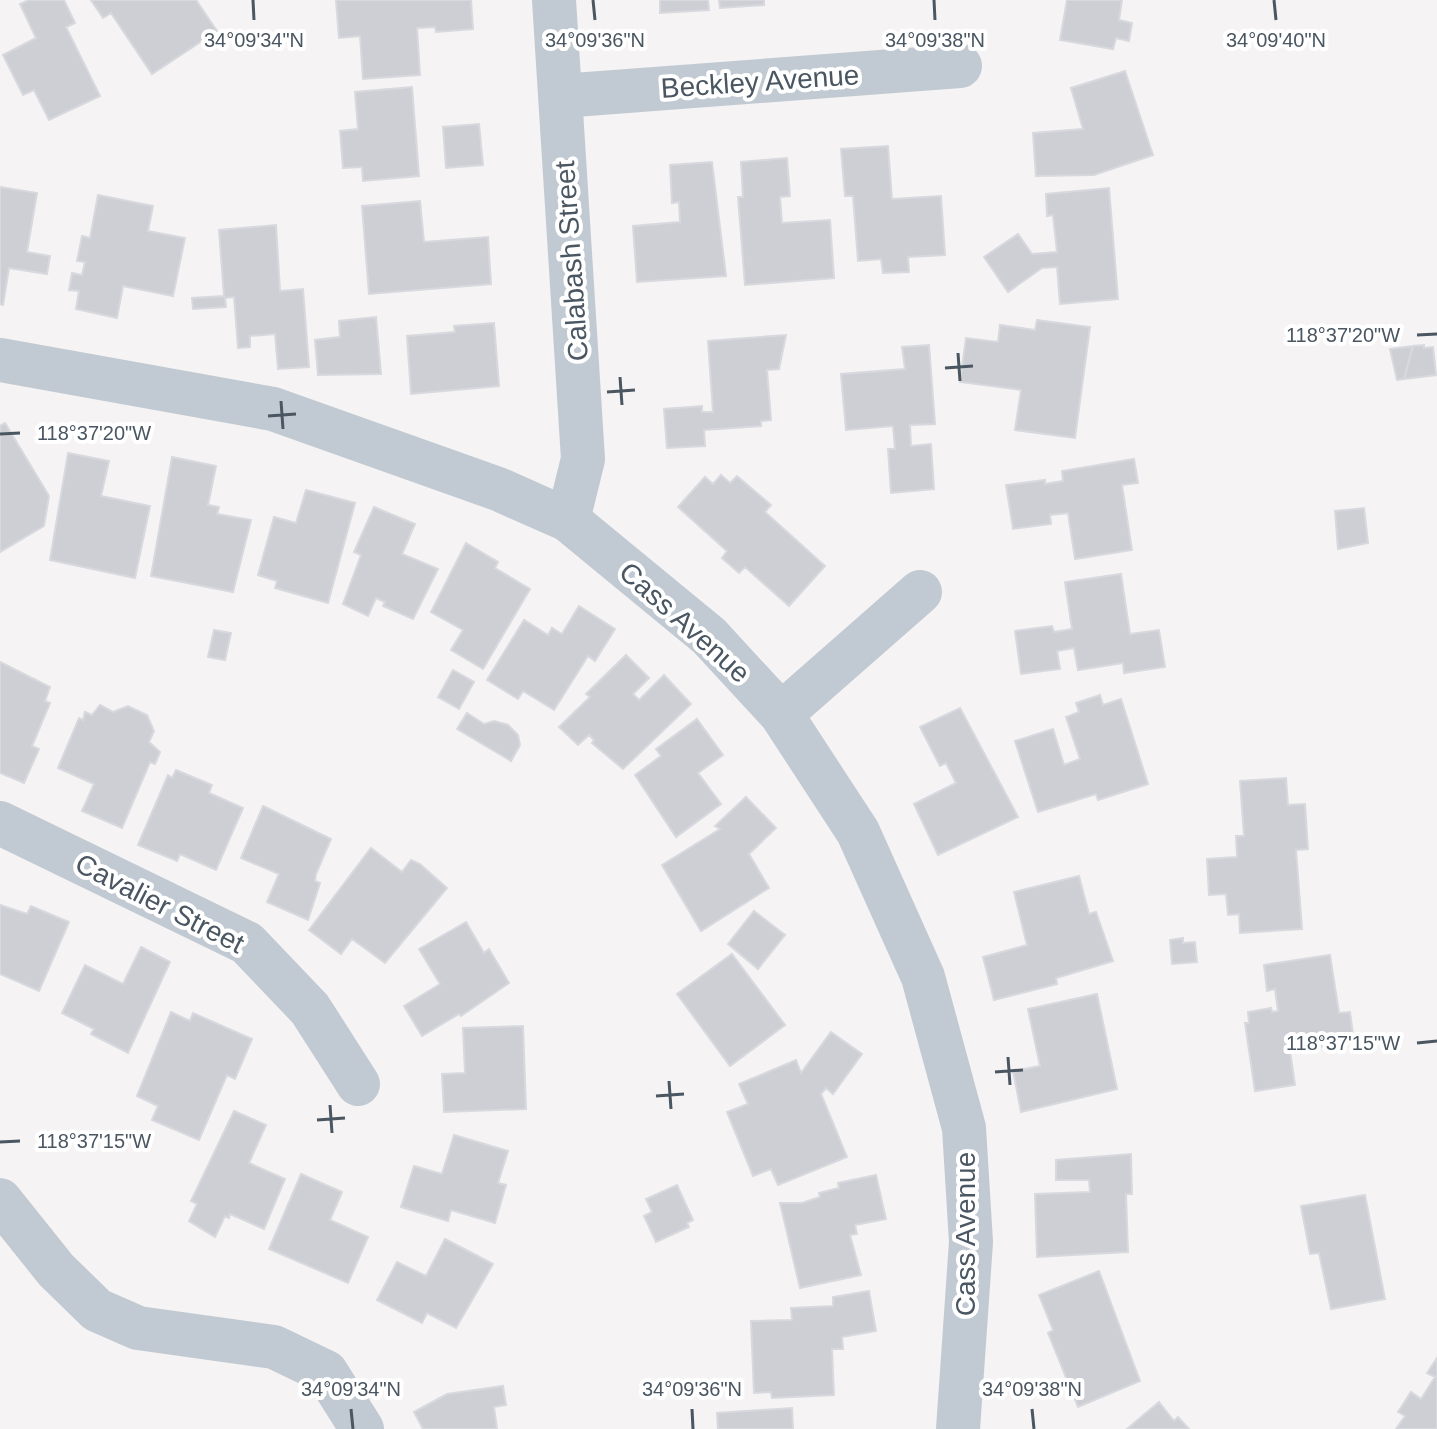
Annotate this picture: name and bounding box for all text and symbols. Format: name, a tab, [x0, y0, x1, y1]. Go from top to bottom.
text: 34°09'34"N	[204, 29, 304, 51]
text: 34°09'36"N	[545, 29, 645, 51]
text: 34°09'38"N	[885, 29, 985, 51]
text: 34°09'40"N	[1226, 29, 1326, 51]
street label: Beckley Avenue	[660, 59, 860, 104]
street label: Calabash Street	[549, 160, 594, 362]
text: 118°37'20"W	[1286, 324, 1400, 346]
text: 118°37'20"W	[37, 422, 151, 444]
street label: Cass Avenue	[613, 556, 756, 689]
street label: Cavalier Street	[70, 848, 250, 959]
text: 118°37'15"W	[1286, 1032, 1400, 1054]
text: 118°37'15"W	[37, 1130, 151, 1152]
street label: Cass Avenue	[950, 1152, 981, 1316]
text: 34°09'34"N	[301, 1378, 401, 1400]
text: 34°09'36"N	[642, 1378, 742, 1400]
text: 34°09'38"N	[982, 1378, 1082, 1400]

